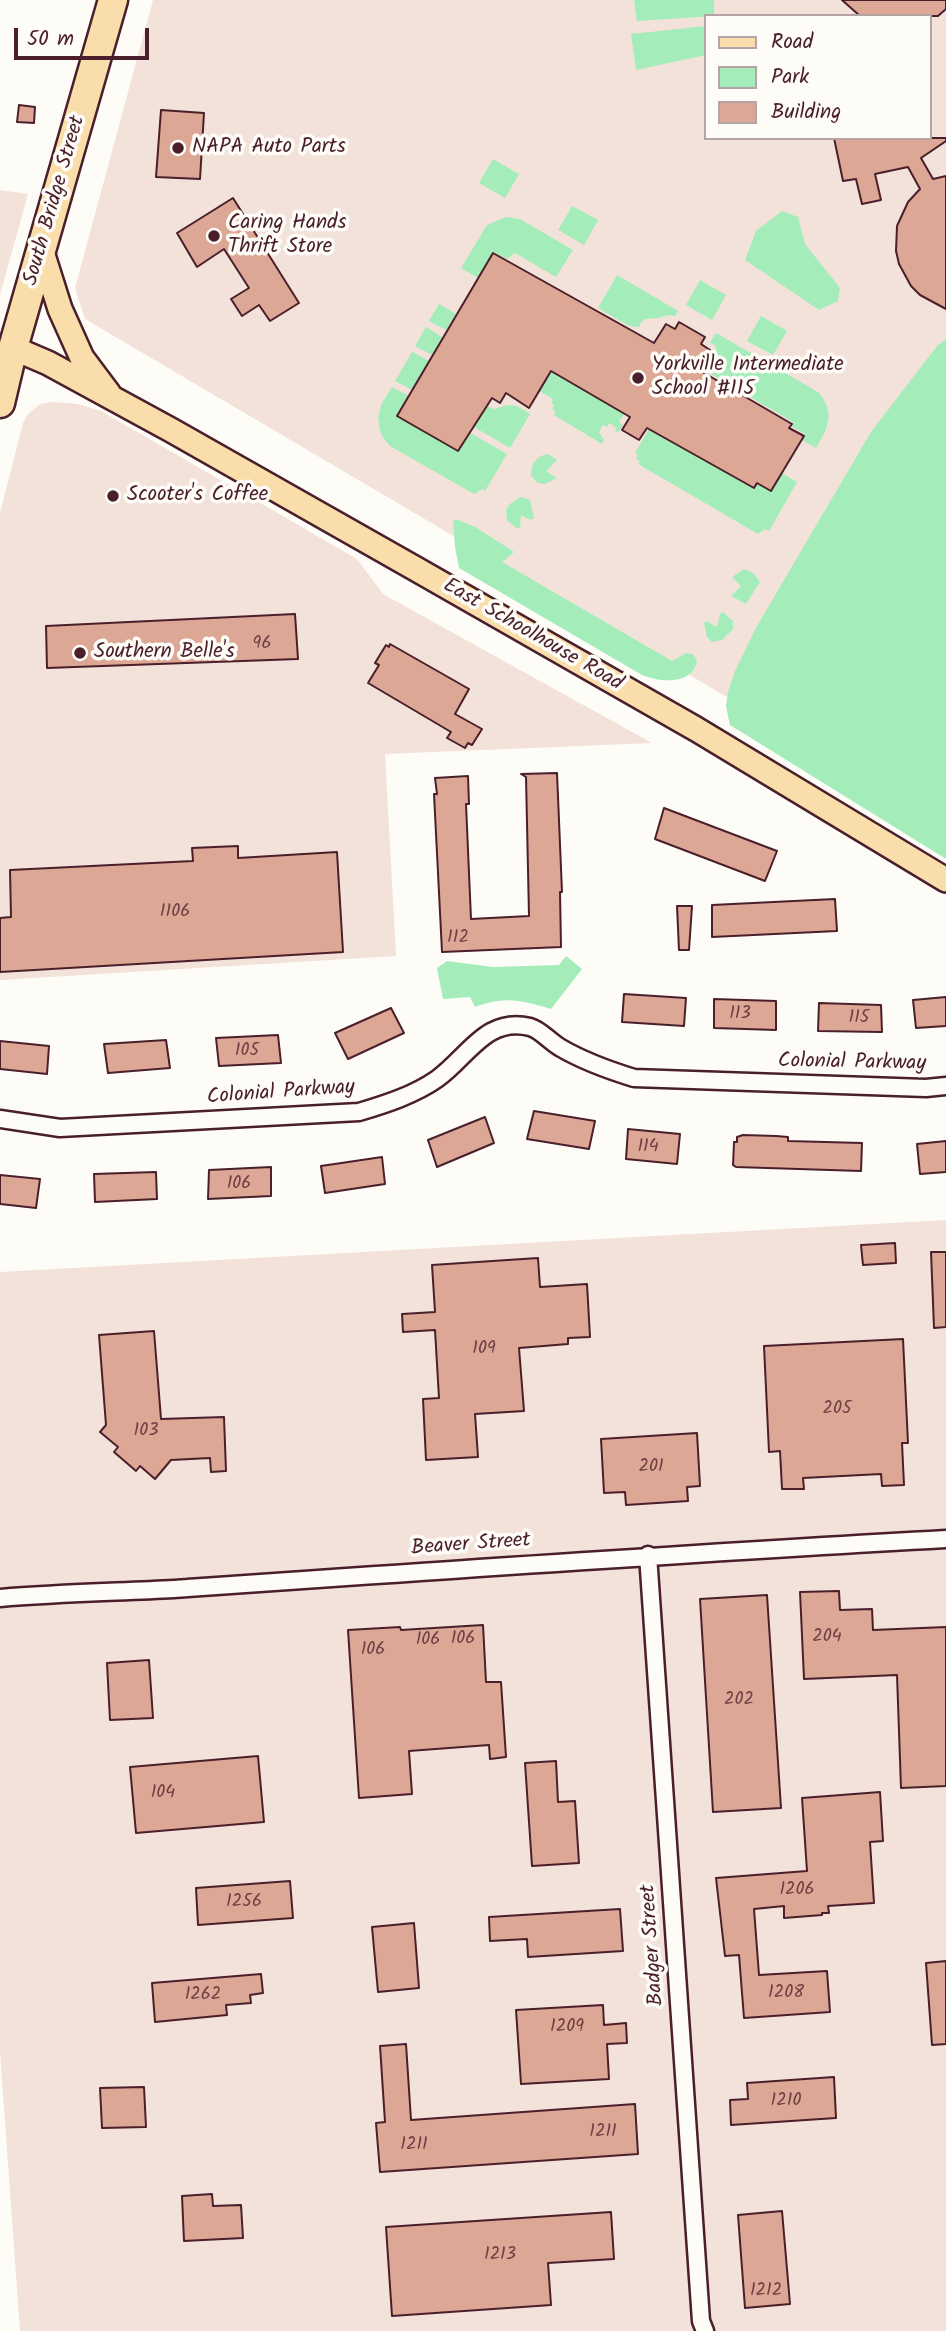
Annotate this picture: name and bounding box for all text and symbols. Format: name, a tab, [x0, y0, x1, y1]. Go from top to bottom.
scale bar	[18, 14, 152, 58]
legend	[704, 14, 932, 140]
text: 50 m	[27, 23, 74, 56]
text: Road	[771, 26, 813, 59]
text: Park	[771, 61, 809, 94]
text: Building	[771, 96, 841, 129]
street label: South Bridge Street	[20, 113, 92, 289]
place label: NAPA Auto Parts	[192, 135, 346, 161]
marker: NAPA Auto Parts	[170, 140, 186, 156]
place label: Caring Hands Thrift Store	[228, 211, 347, 261]
marker: Caring Hands Thrift Store	[206, 228, 222, 244]
place label: Yorkville Intermediate School #115	[652, 353, 844, 403]
marker: Yorkville Intermediate School #115	[630, 370, 646, 386]
place label: Scooter's Coffee	[127, 483, 268, 509]
marker: Scooter's Coffee	[105, 488, 121, 504]
street label: East Schoolhouse Road	[438, 574, 626, 698]
house number: 96	[253, 634, 271, 656]
place label: Southern Belle's	[94, 640, 235, 666]
marker: Southern Belle's	[72, 645, 88, 661]
house number: 1106	[160, 902, 190, 924]
house number: 112	[447, 928, 469, 950]
house number: 113	[729, 1004, 751, 1026]
house number: 115	[849, 1008, 869, 1030]
house number: 105	[235, 1041, 259, 1063]
street label: Colonial Parkway	[778, 1050, 926, 1078]
street label: Colonial Parkway	[206, 1076, 356, 1112]
house number: 114	[637, 1137, 659, 1159]
house number: 106	[227, 1174, 251, 1196]
house number: 109	[472, 1339, 496, 1361]
house number: 205	[822, 1399, 852, 1421]
house number: 103	[134, 1421, 158, 1443]
house number: 201	[638, 1457, 664, 1479]
street label: Beaver Street	[410, 1529, 532, 1563]
house number: 204	[812, 1627, 842, 1649]
house number: 106	[451, 1629, 475, 1651]
house number: 106	[416, 1630, 440, 1652]
house number: 106	[361, 1640, 385, 1662]
house number: 202	[724, 1690, 754, 1712]
house number: 104	[151, 1783, 175, 1805]
house number: 1206	[779, 1880, 815, 1902]
street label: Badger Street	[637, 1883, 671, 2007]
house number: 1256	[226, 1892, 262, 1914]
house number: 1208	[768, 1983, 804, 2005]
house number: 1262	[185, 1985, 221, 2007]
house number: 1209	[550, 2017, 584, 2039]
house number: 1210	[771, 2091, 801, 2113]
house number: 1211	[589, 2122, 617, 2144]
house number: 1211	[400, 2135, 428, 2157]
house number: 1213	[484, 2245, 516, 2267]
house number: 1212	[750, 2281, 782, 2303]

